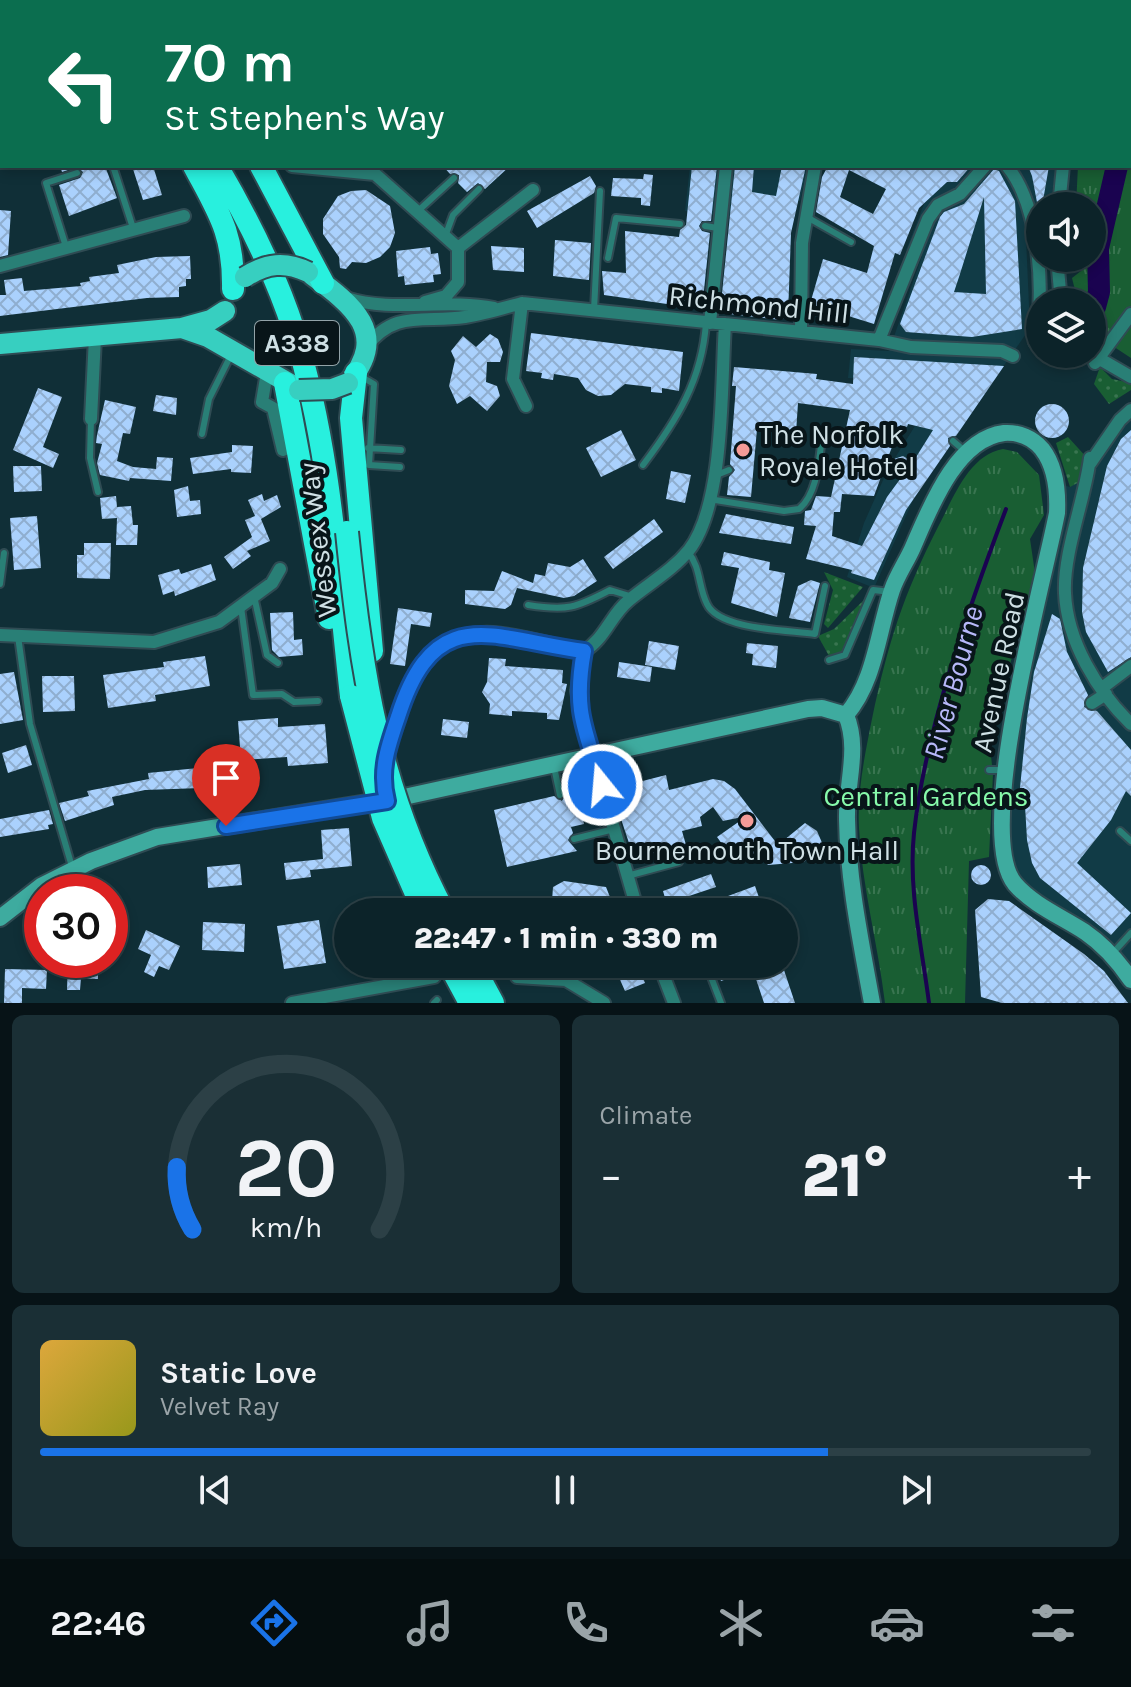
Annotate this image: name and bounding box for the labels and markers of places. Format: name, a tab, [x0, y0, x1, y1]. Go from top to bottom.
place label: The Norfolk Royale Hotel	[759, 418, 916, 483]
marker: The Norfolk Royale Hotel	[734, 441, 752, 459]
pin	[192, 744, 260, 826]
marker: Bournemouth Town Hall	[738, 812, 756, 830]
place label: Bournemouth Town Hall	[595, 834, 899, 867]

